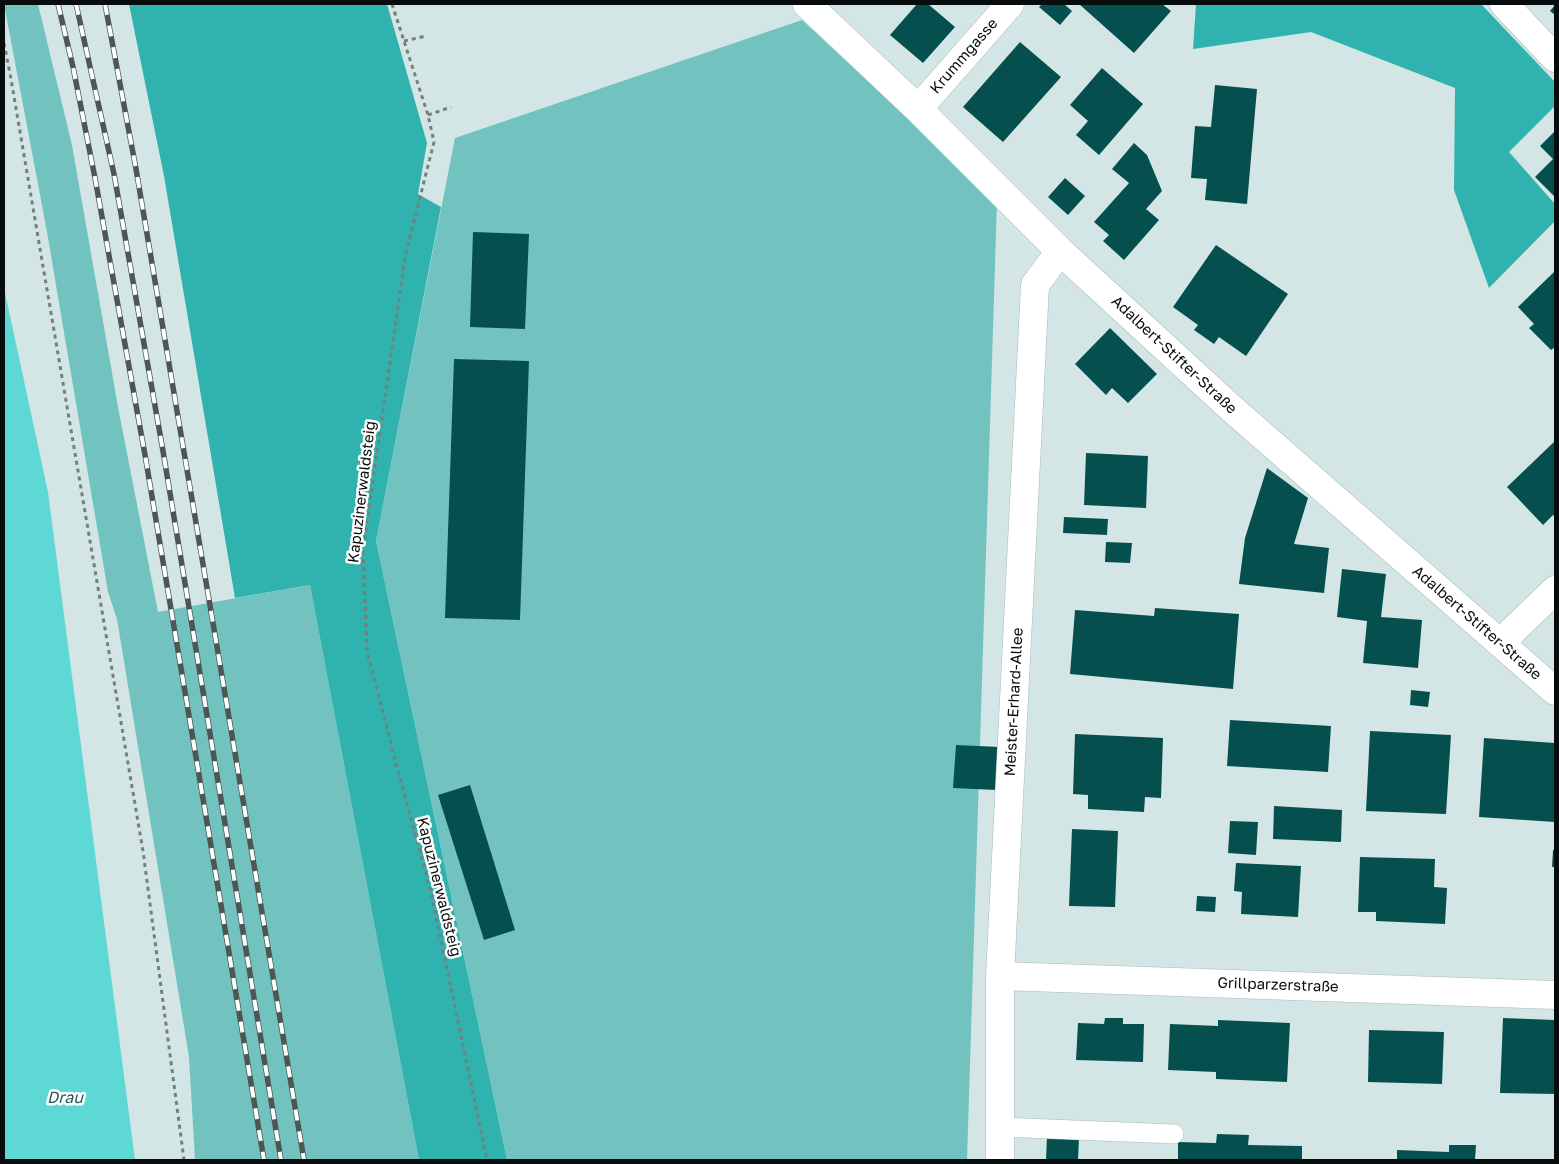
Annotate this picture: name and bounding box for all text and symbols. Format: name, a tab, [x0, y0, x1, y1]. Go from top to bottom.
street label: Krummgasse	[926, 15, 1002, 97]
street label: Adalbert-Stifter-Straße	[1108, 292, 1240, 418]
street label: Kapuzinerwaldsteig	[344, 420, 380, 564]
street label: Adalbert-Stifter-Straße	[1409, 562, 1545, 684]
street label: Meister-Erhard-Allee	[1001, 627, 1027, 777]
street label: Kapuzinerwaldsteig	[413, 816, 465, 958]
street label: Grillparzerstraße	[1217, 974, 1339, 996]
water label: Drau	[47, 1088, 83, 1108]

